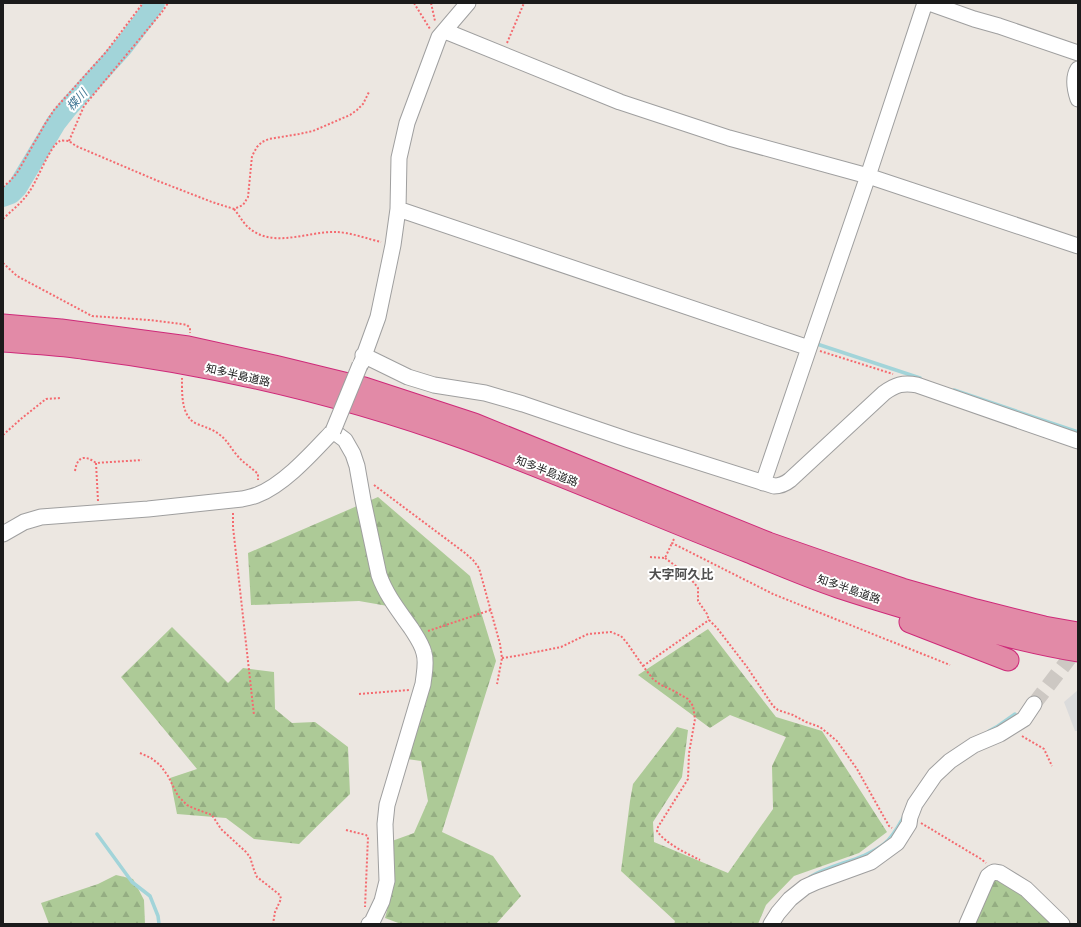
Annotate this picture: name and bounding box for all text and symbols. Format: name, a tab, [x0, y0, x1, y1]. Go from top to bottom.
water label: 楪川	[64, 85, 92, 114]
street label: 知多半島道路	[204, 362, 272, 389]
street label: 知多半島道路	[514, 454, 580, 489]
district label: 大字阿久比	[648, 567, 714, 583]
street label: 知多半島道路	[816, 573, 882, 606]

